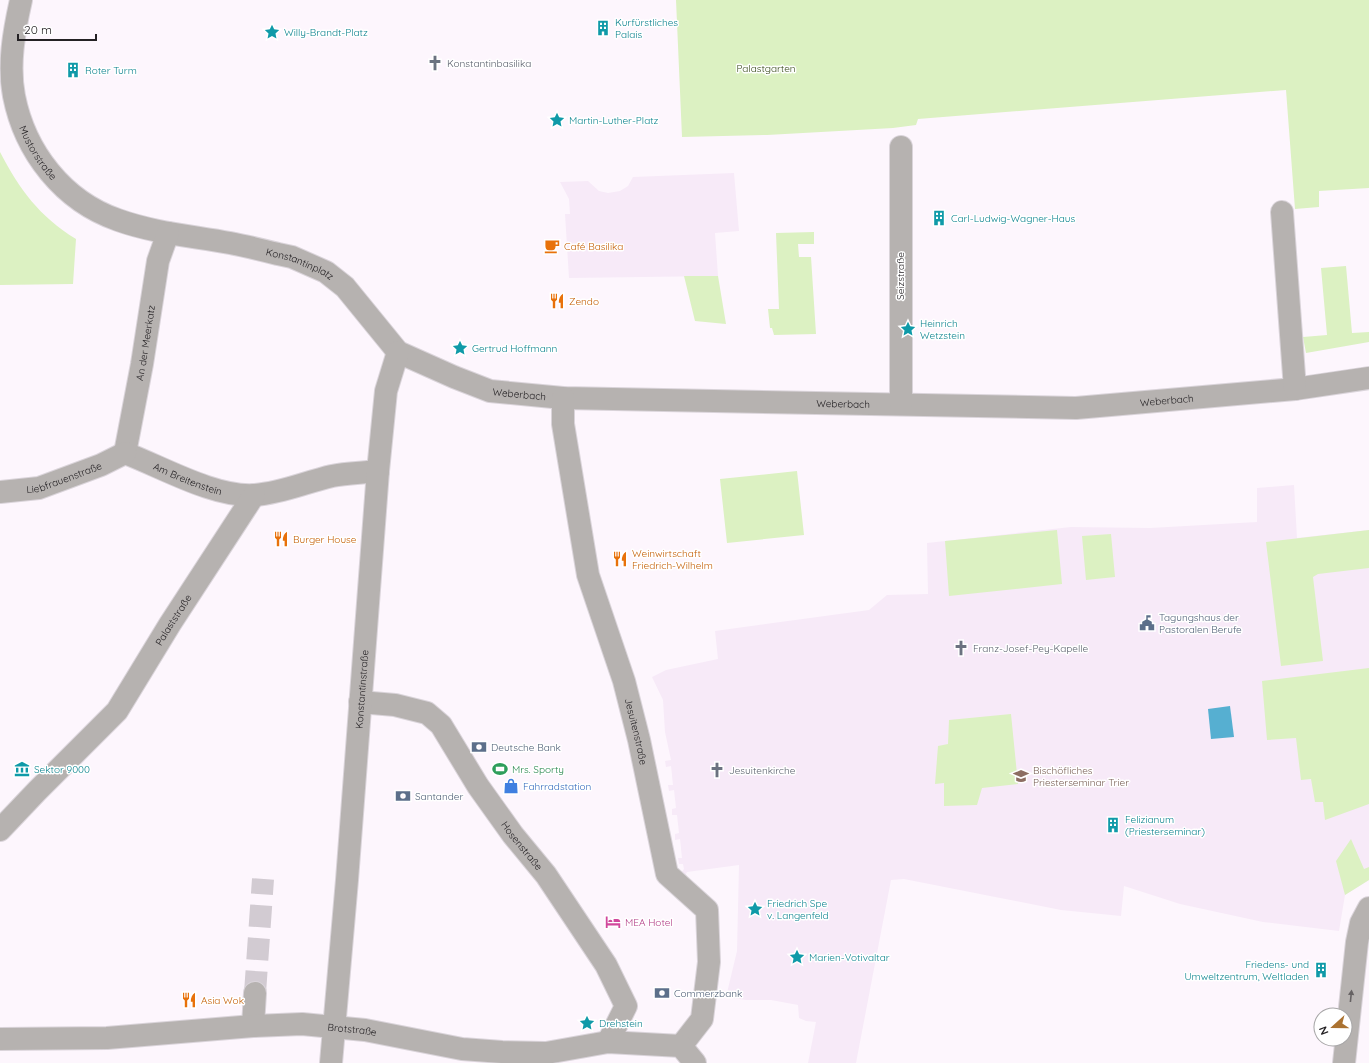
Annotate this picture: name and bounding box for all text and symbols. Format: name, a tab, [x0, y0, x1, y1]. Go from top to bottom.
scale bar	[18, 16, 96, 42]
place label: Kurfürstliches Palais	[615, 16, 678, 41]
building icon: Kurfürstliches Palais	[594, 19, 612, 37]
text: 20 m	[24, 22, 52, 37]
place icon: Willy-Brandt-Platz	[263, 23, 281, 41]
place label: Willy-Brandt-Platz	[284, 26, 368, 39]
church icon: Konstantinbasilika	[426, 54, 444, 72]
place label: Konstantinbasilika	[447, 57, 531, 70]
building icon: Roter Turm	[64, 61, 82, 79]
park label: Palastgarten	[736, 62, 796, 75]
place label: Roter Turm	[85, 64, 137, 77]
place icon: Martin-Luther-Platz	[548, 111, 566, 129]
place label: Martin-Luther-Platz	[569, 114, 659, 127]
street label: Mustorstraße	[17, 124, 60, 183]
building icon: Carl-Ludwig-Wagner-Haus	[930, 209, 948, 227]
place label: Carl-Ludwig-Wagner-Haus	[951, 212, 1075, 225]
cafe icon: Café Basilika	[543, 237, 561, 255]
place label: Café Basilika	[564, 240, 623, 253]
street label: Konstantinplatz	[265, 245, 337, 283]
street label: Seizstraße	[894, 252, 907, 300]
restaurant icon: Zendo	[548, 292, 566, 310]
place label: Zendo	[569, 295, 599, 308]
street label: An der Meerkatz	[132, 304, 158, 382]
place label: Heinrich Wetzstein	[920, 317, 965, 342]
place icon: Heinrich Wetzstein	[899, 320, 917, 338]
place icon: Gertrud Hoffmann	[451, 339, 469, 357]
place label: Gertrud Hoffmann	[472, 342, 557, 355]
street label: Weberbach	[492, 385, 547, 403]
street label: Weberbach	[1139, 391, 1194, 409]
street label: Weberbach	[816, 396, 870, 410]
street label: Liebfrauenstraße	[26, 459, 104, 496]
street label: Am Breitenstein	[151, 459, 224, 498]
restaurant icon: Burger House	[272, 530, 290, 548]
place label: Burger House	[293, 533, 357, 546]
place label: Weinwirtschaft Friedrich-Wilhelm	[632, 547, 713, 572]
restaurant icon: Weinwirtschaft Friedrich-Wilhelm	[611, 550, 629, 568]
street label: Palaststraße	[152, 591, 194, 648]
place label: Tagungshaus der Pastoralen Berufe	[1159, 611, 1242, 636]
public building icon: Tagungshaus der Pastoralen Berufe	[1138, 614, 1156, 632]
church icon: Franz-Josef-Pey-Kapelle	[952, 639, 970, 657]
place label: Franz-Josef-Pey-Kapelle	[973, 642, 1088, 655]
street label: Konstantinstraße	[352, 649, 371, 729]
street label: Jesuitenstraße	[622, 697, 651, 766]
bank icon: Deutsche Bank	[470, 738, 488, 756]
place label: Deutsche Bank	[491, 741, 561, 754]
museum icon: Sektor 9000	[13, 760, 31, 778]
sports icon: Mrs. Sporty	[491, 760, 509, 778]
church icon: Jesuitenkirche	[708, 761, 726, 779]
place label: Sektor 9000	[34, 763, 90, 776]
place label: Mrs. Sporty	[512, 763, 564, 776]
place label: Jesuitenkirche	[729, 764, 796, 777]
place label: Bischöfliches Priesterseminar Trier	[1033, 764, 1129, 789]
school or university icon: Bischöfliches Priesterseminar Trier	[1012, 767, 1030, 785]
shop icon: Fahrradstation	[502, 777, 520, 795]
place label: Fahrradstation	[523, 780, 591, 793]
bank icon: Santander	[394, 787, 412, 805]
place label: Santander	[415, 790, 463, 803]
place label: Felizianum (Priesterseminar)	[1125, 813, 1205, 838]
building icon: Felizianum (Priesterseminar)	[1104, 816, 1122, 834]
street label: Hosenstraße	[499, 819, 546, 873]
place label: Friedrich Spe v. Langenfeld	[767, 897, 829, 922]
place icon: Friedrich Spe v. Langenfeld	[746, 900, 764, 918]
hotel icon: MEA Hotel	[604, 913, 622, 931]
place label: MEA Hotel	[625, 916, 673, 929]
place icon: Marien-Votivaltar	[788, 948, 806, 966]
place label: Marien-Votivaltar	[809, 951, 890, 964]
place label: Friedens- und Umweltzentrum, Weltladen	[1184, 958, 1309, 983]
building icon: Friedens- und Umweltzentrum, Weltladen	[1312, 961, 1330, 979]
bank icon: Commerzbank	[653, 984, 671, 1002]
place label: Commerzbank	[674, 987, 742, 1000]
one-way arrow	[1348, 990, 1354, 1002]
restaurant icon: Asia Wok	[180, 991, 198, 1009]
place label: Asia Wok	[201, 994, 244, 1007]
north arrow	[1313, 1007, 1353, 1047]
place icon: Drehstein	[578, 1014, 596, 1032]
place label: Drehstein	[599, 1017, 643, 1030]
street label: Brotstraße	[327, 1020, 378, 1039]
text: N	[1316, 1024, 1332, 1037]

